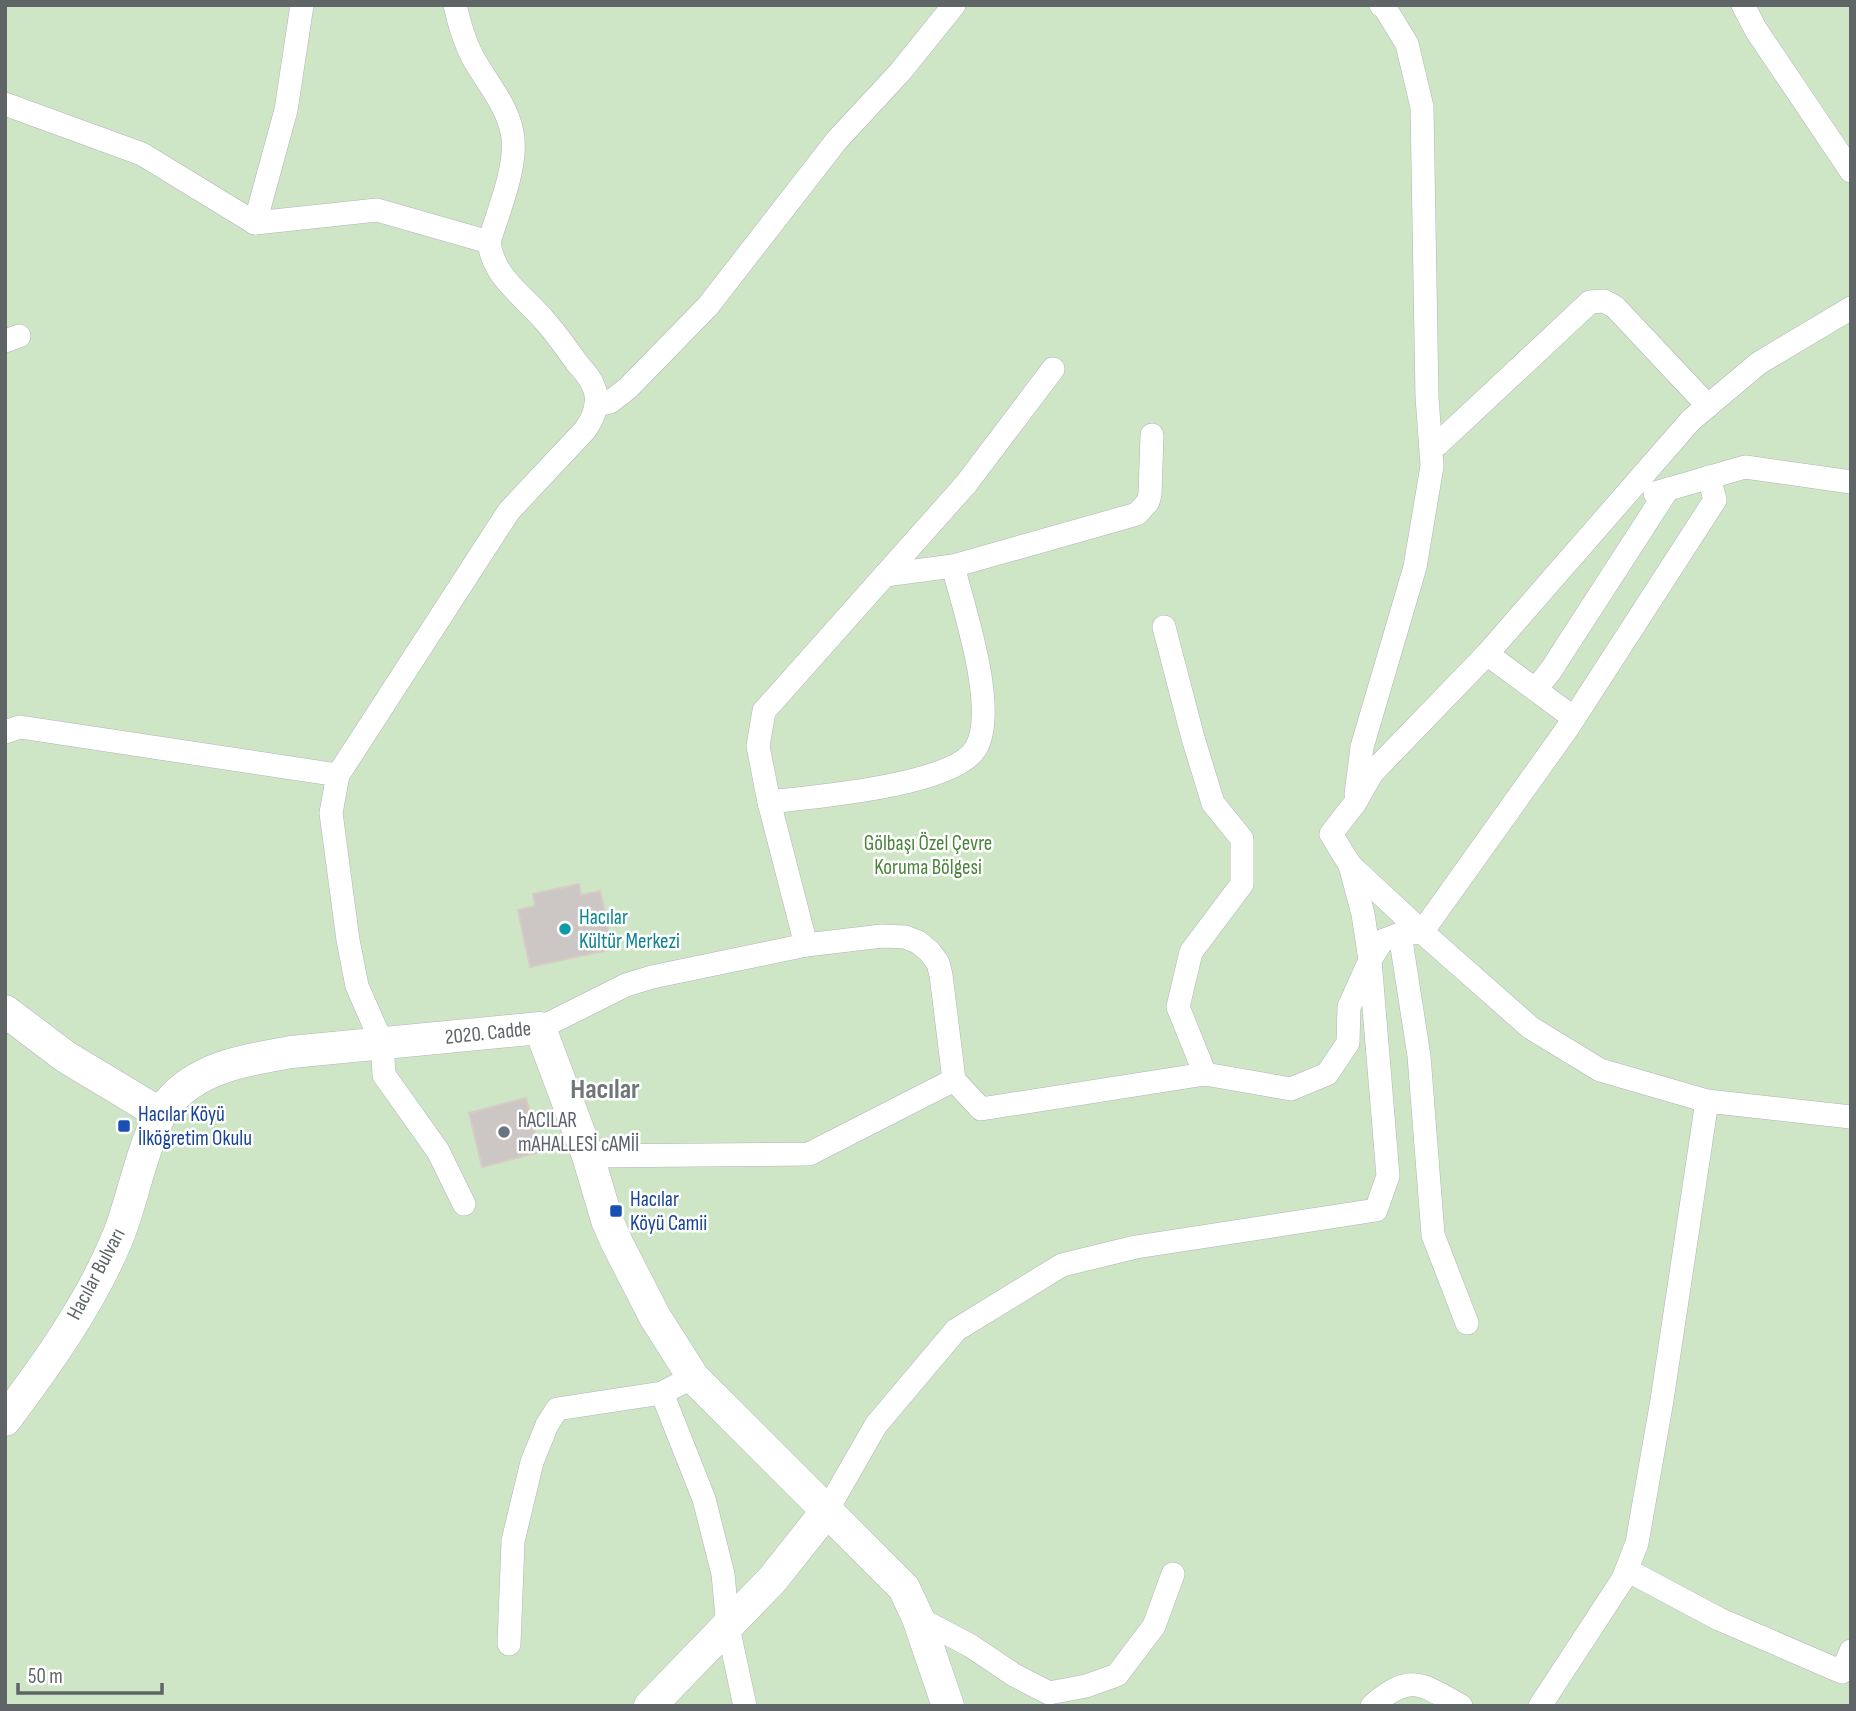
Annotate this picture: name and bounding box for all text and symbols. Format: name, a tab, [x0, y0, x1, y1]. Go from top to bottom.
park label: Gölbaşı Özel Çevre Koruma Bölgesi	[864, 831, 992, 880]
place label: Hacılar Kültür Merkezi	[579, 905, 680, 954]
marker: Hacılar Kültür Merkezi	[557, 921, 573, 937]
street label: 2020. Cadde	[444, 1016, 532, 1050]
district label: Hacılar	[570, 1073, 640, 1106]
place label: Hacılar Köyü İlköğretim Okulu	[138, 1102, 252, 1151]
place label: hACILAR mAHALLESİ cAMİİ	[518, 1108, 639, 1157]
marker: Hacılar Köyü İlköğretim Okulu	[116, 1118, 132, 1134]
marker: hACILAR mAHALLESİ cAMİİ	[496, 1124, 512, 1140]
place label: Hacılar Köyü Camii	[630, 1187, 707, 1236]
marker: Hacılar Köyü Camii	[608, 1203, 624, 1219]
street label: Hacılar Bulvarı	[61, 1224, 131, 1324]
scale bar	[18, 1652, 161, 1696]
text: 50 m	[28, 1664, 63, 1689]

